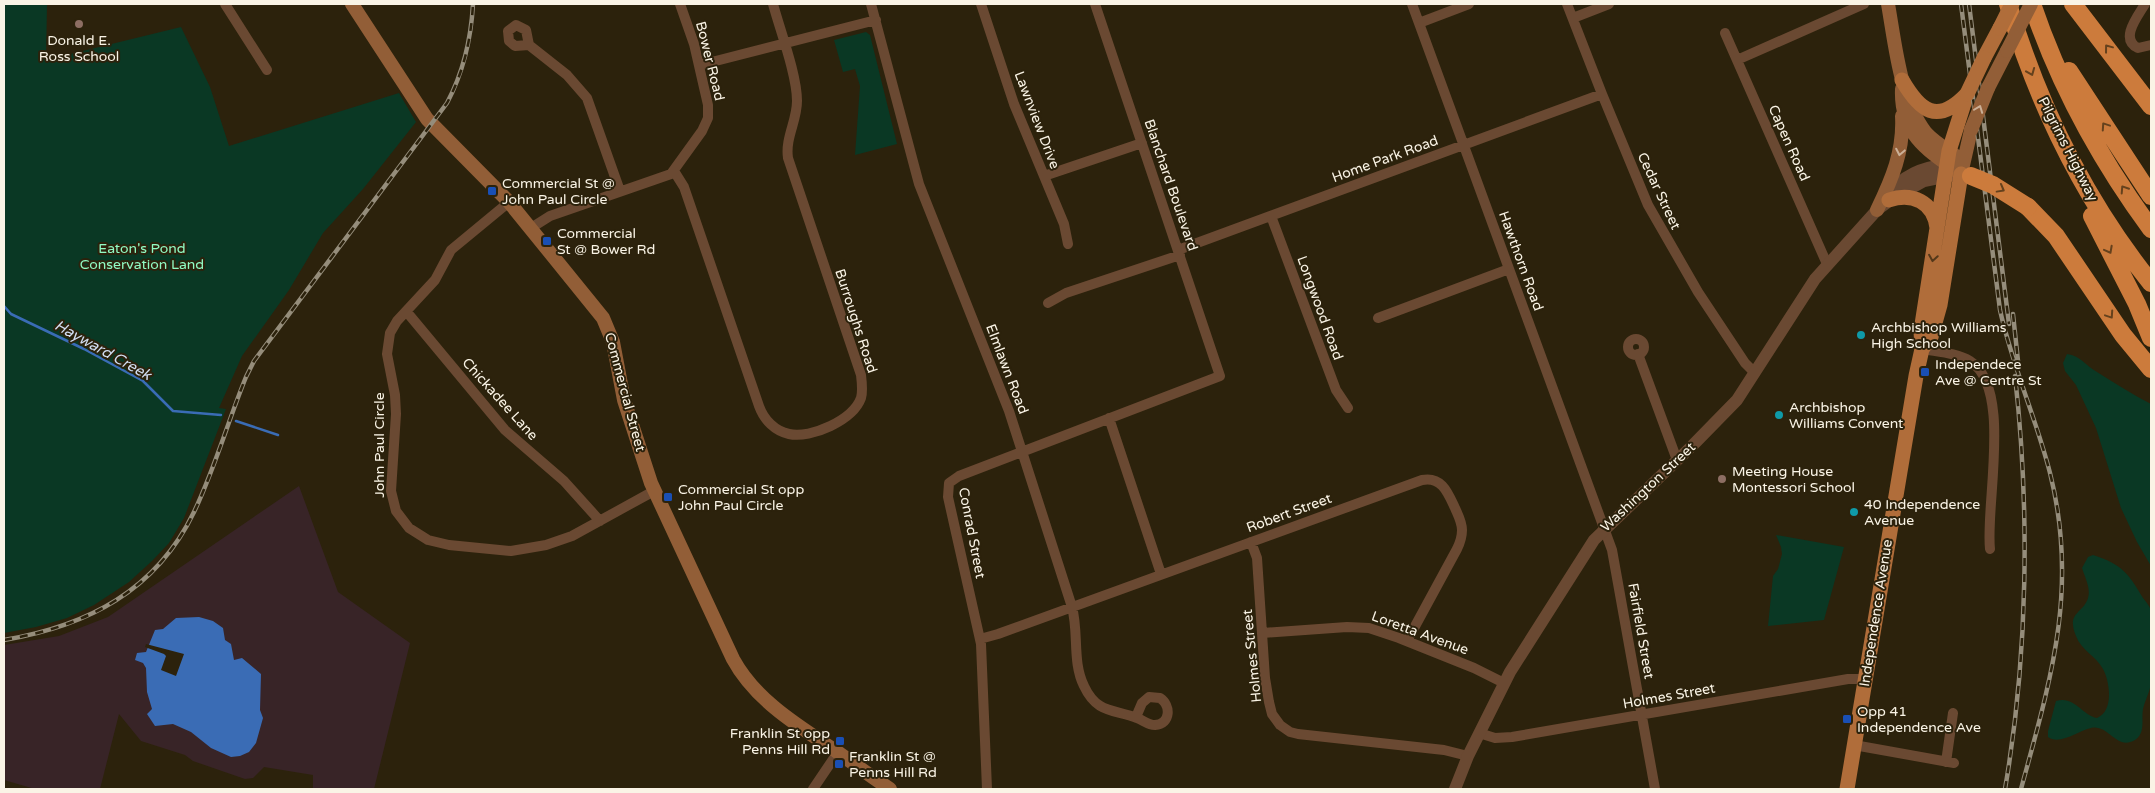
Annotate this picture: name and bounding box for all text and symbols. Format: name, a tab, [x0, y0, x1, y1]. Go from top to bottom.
marker: Donald E. Ross School	[73, 18, 85, 30]
street label: Bower Road	[692, 20, 728, 102]
place label: Donald E. Ross School	[39, 32, 119, 65]
one-way arrow	[2105, 44, 2114, 54]
one-way arrow	[2025, 67, 2035, 76]
street label: Lawnview Drive	[1011, 69, 1063, 171]
street label: Pilgrims Highway	[2034, 94, 2102, 204]
street label: Capen Road	[1765, 102, 1813, 184]
one-way arrow	[1973, 105, 1983, 114]
street label: Blanchard Boulevard	[1140, 117, 1202, 253]
one-way arrow	[2102, 122, 2111, 132]
street label: Home Park Road	[1329, 132, 1441, 186]
one-way arrow	[1895, 147, 1905, 156]
street label: Cedar Street	[1634, 150, 1685, 233]
place label: Commercial St @ John Paul Circle	[502, 175, 615, 208]
one-way arrow	[1996, 183, 2005, 193]
marker: Commercial St @ John Paul Circle	[486, 185, 498, 197]
one-way arrow	[2120, 186, 2130, 195]
street label: Hawthorn Road	[1495, 209, 1547, 313]
place label: Commercial St @ Bower Rd	[557, 225, 655, 258]
marker: Commercial St @ Bower Rd	[541, 235, 553, 247]
park label: Eaton's Pond Conservation Land	[80, 240, 204, 273]
one-way arrow	[2103, 245, 2113, 254]
street label: Longwood Road	[1293, 254, 1347, 362]
one-way arrow	[1928, 254, 1938, 262]
street label: Burroughs Road	[831, 267, 881, 375]
one-way arrow	[2104, 310, 2113, 319]
water label: Hayward Creek	[52, 316, 156, 385]
place label: Archbishop Williams High School	[1871, 319, 2007, 352]
street label: Elmlawn Road	[982, 322, 1032, 416]
marker: Archbishop Williams High School	[1855, 329, 1867, 341]
street label: Commercial Street	[601, 331, 649, 454]
street label: Chickadee Lane	[458, 354, 542, 444]
place label: Independece Ave @ Centre St	[1935, 356, 2042, 389]
marker: Independece Ave @ Centre St	[1919, 366, 1931, 378]
street label: John Paul Circle	[371, 392, 388, 498]
place label: Archbishop Williams Convent	[1789, 399, 1904, 432]
marker: Archbishop Williams Convent	[1773, 409, 1785, 421]
street label: Washington Street	[1597, 438, 1699, 535]
place label: Meeting House Montessori School	[1732, 463, 1855, 496]
marker: Meeting House Montessori School	[1716, 473, 1728, 485]
place label: Commercial St opp John Paul Circle	[678, 481, 804, 514]
street label: Conrad Street	[955, 486, 989, 581]
street label: Robert Street	[1244, 489, 1335, 536]
marker: Commercial St opp John Paul Circle	[662, 491, 674, 503]
place label: 40 Independence Avenue	[1864, 496, 1980, 529]
marker: 40 Independence Avenue	[1848, 506, 1860, 518]
street label: Independence Avenue	[1856, 538, 1896, 688]
street label: Fairfield Street	[1624, 582, 1658, 681]
street label: Holmes Street	[1239, 608, 1265, 703]
street label: Loretta Avenue	[1369, 608, 1471, 658]
street label: Holmes Street	[1621, 679, 1717, 712]
place label: Opp 41 Independence Ave	[1857, 703, 1981, 736]
marker: Opp 41 Independence Ave	[1841, 713, 1853, 725]
place label: Franklin St opp Penns Hill Rd	[730, 725, 830, 758]
marker: Franklin St opp Penns Hill Rd	[834, 735, 846, 747]
place label: Franklin St @ Penns Hill Rd	[849, 748, 937, 781]
marker: Franklin St @ Penns Hill Rd	[833, 758, 845, 770]

